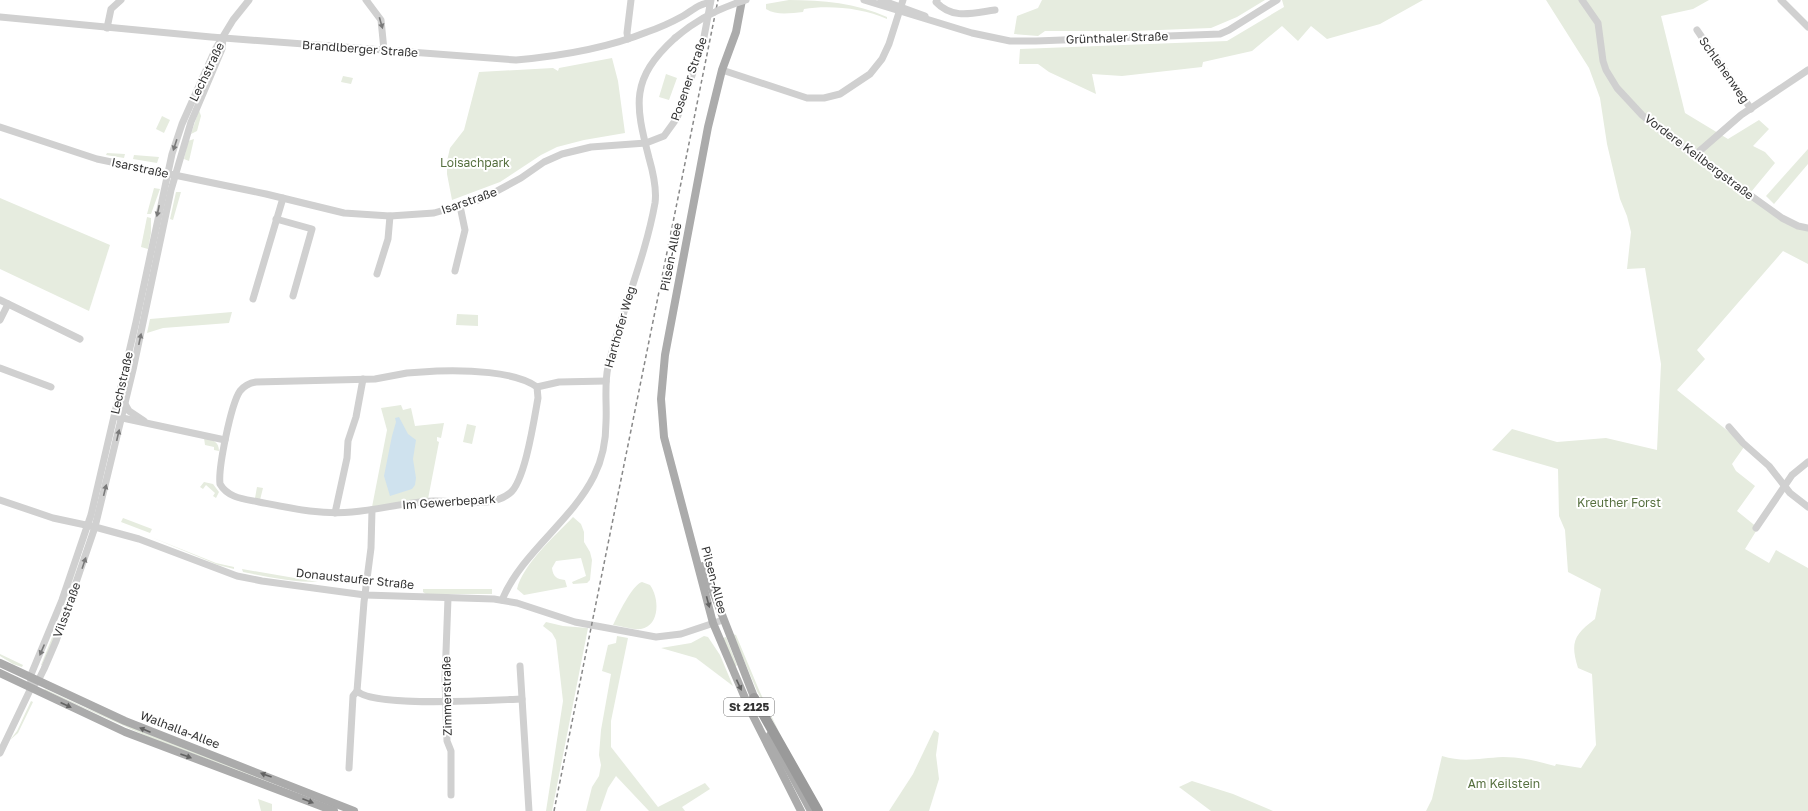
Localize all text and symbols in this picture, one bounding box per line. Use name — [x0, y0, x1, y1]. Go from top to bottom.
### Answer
one-way arrow — [378, 17, 384, 29]
street label: Grünthaler Straße — [1066, 28, 1168, 47]
street label: Schlehenweg — [1696, 34, 1753, 106]
street label: Posener Straße — [667, 35, 710, 123]
street label: Brandlberger Straße — [301, 37, 419, 60]
street label: Lechstraße — [186, 40, 227, 104]
street label: Vordere Keilbergstraße — [1642, 111, 1757, 203]
one-way arrow — [172, 139, 178, 151]
street label: Isarstraße — [110, 154, 170, 181]
park label: Loisachpark — [440, 155, 510, 170]
street label: Isarstraße — [439, 184, 499, 217]
one-way arrow — [155, 205, 161, 218]
street label: Pilsen-Allee — [657, 221, 685, 292]
street label: Harthofer Weg — [601, 284, 638, 369]
one-way arrow — [137, 332, 143, 345]
street label: Lechstraße — [107, 350, 136, 416]
one-way arrow — [115, 429, 121, 441]
one-way arrow — [102, 484, 108, 496]
street label: Im Gewerbepark — [402, 491, 497, 512]
park label: Kreuther Forst — [1577, 495, 1661, 510]
street label: Pilsen-Allee — [698, 544, 731, 615]
one-way arrow — [81, 556, 87, 568]
street label: Donaustaufer Straße — [295, 565, 415, 592]
street label: Vilsstraße — [50, 580, 83, 640]
one-way arrow — [705, 596, 711, 608]
one-way arrow — [39, 644, 45, 656]
street label: Zimmerstraße — [438, 656, 455, 736]
one-way arrow — [736, 679, 742, 691]
road number: St 2125 — [724, 698, 774, 716]
one-way arrow — [61, 702, 72, 708]
street label: Walhalla-Allee — [138, 707, 222, 752]
one-way arrow — [140, 727, 151, 733]
one-way arrow — [180, 753, 192, 759]
one-way arrow — [260, 772, 272, 778]
park label: Am Keilstein — [1468, 776, 1540, 791]
one-way arrow — [302, 798, 314, 804]

